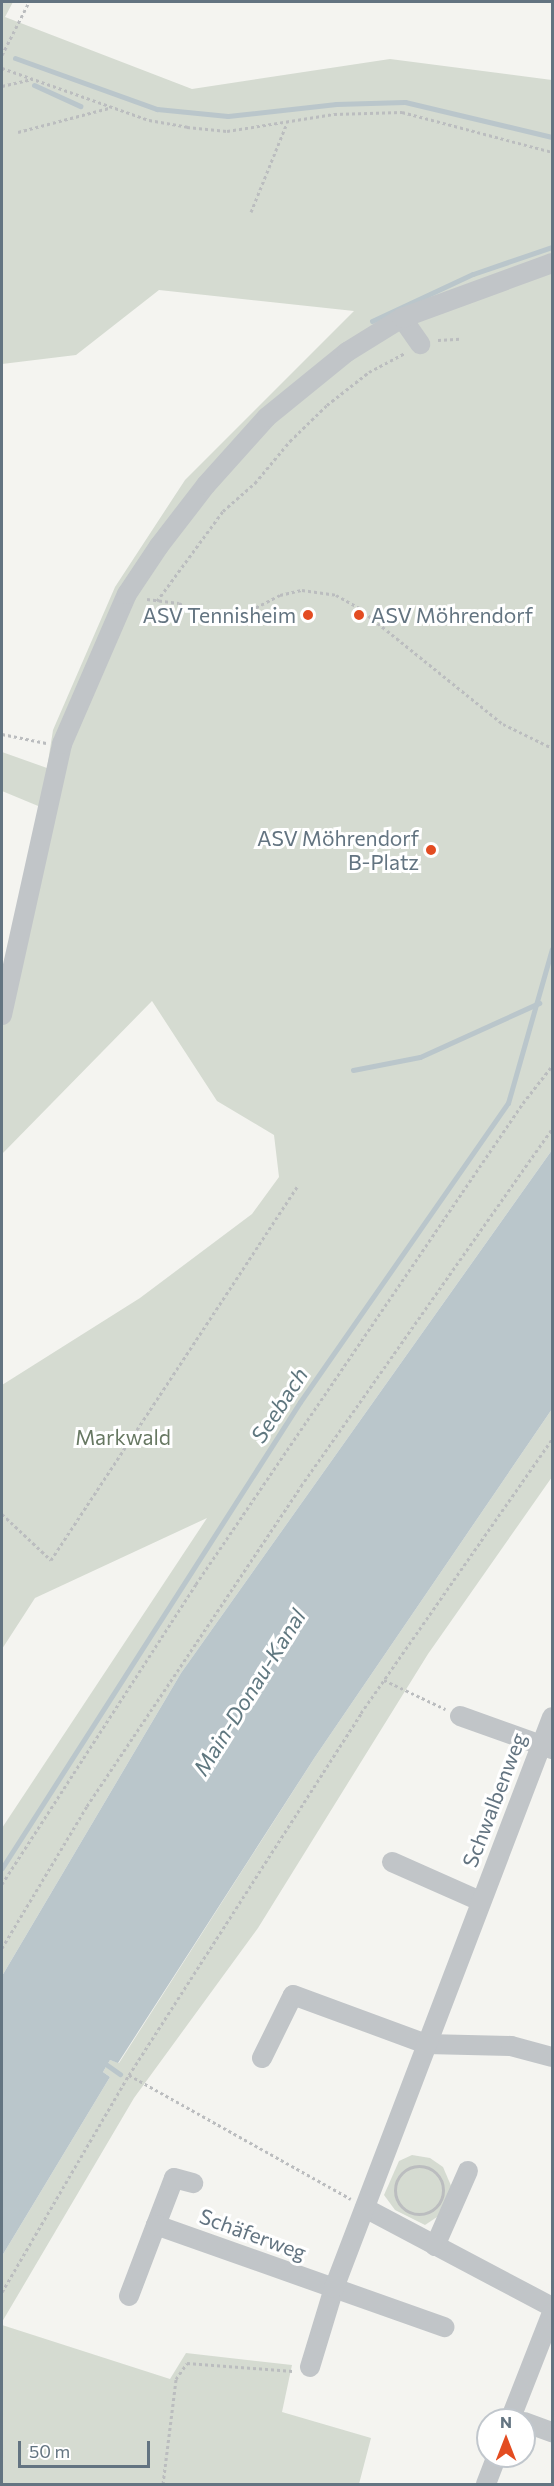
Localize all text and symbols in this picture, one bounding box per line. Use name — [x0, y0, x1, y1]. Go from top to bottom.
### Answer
place label: ASV Tennisheim — [142, 602, 296, 628]
place label: ASV Möhrendorf — [371, 602, 533, 628]
marker: ASV Tennisheim — [301, 608, 315, 622]
marker: ASV Möhrendorf — [352, 608, 366, 622]
place label: ASV Möhrendorf B-Platz — [257, 825, 419, 875]
marker: ASV Möhrendorf B-Platz — [424, 843, 438, 857]
water label: Seebach — [245, 1363, 313, 1447]
park label: Markwald — [75, 1424, 171, 1450]
water label: Main-Donau-Kanal — [187, 1604, 311, 1780]
street label: Schwalbenweg — [457, 1729, 531, 1871]
street label: Schäferweg — [196, 2203, 310, 2265]
north arrow — [476, 2408, 536, 2468]
text: N — [500, 2412, 512, 2431]
scale bar — [21, 2429, 153, 2467]
text: 50 m — [29, 2440, 70, 2462]

